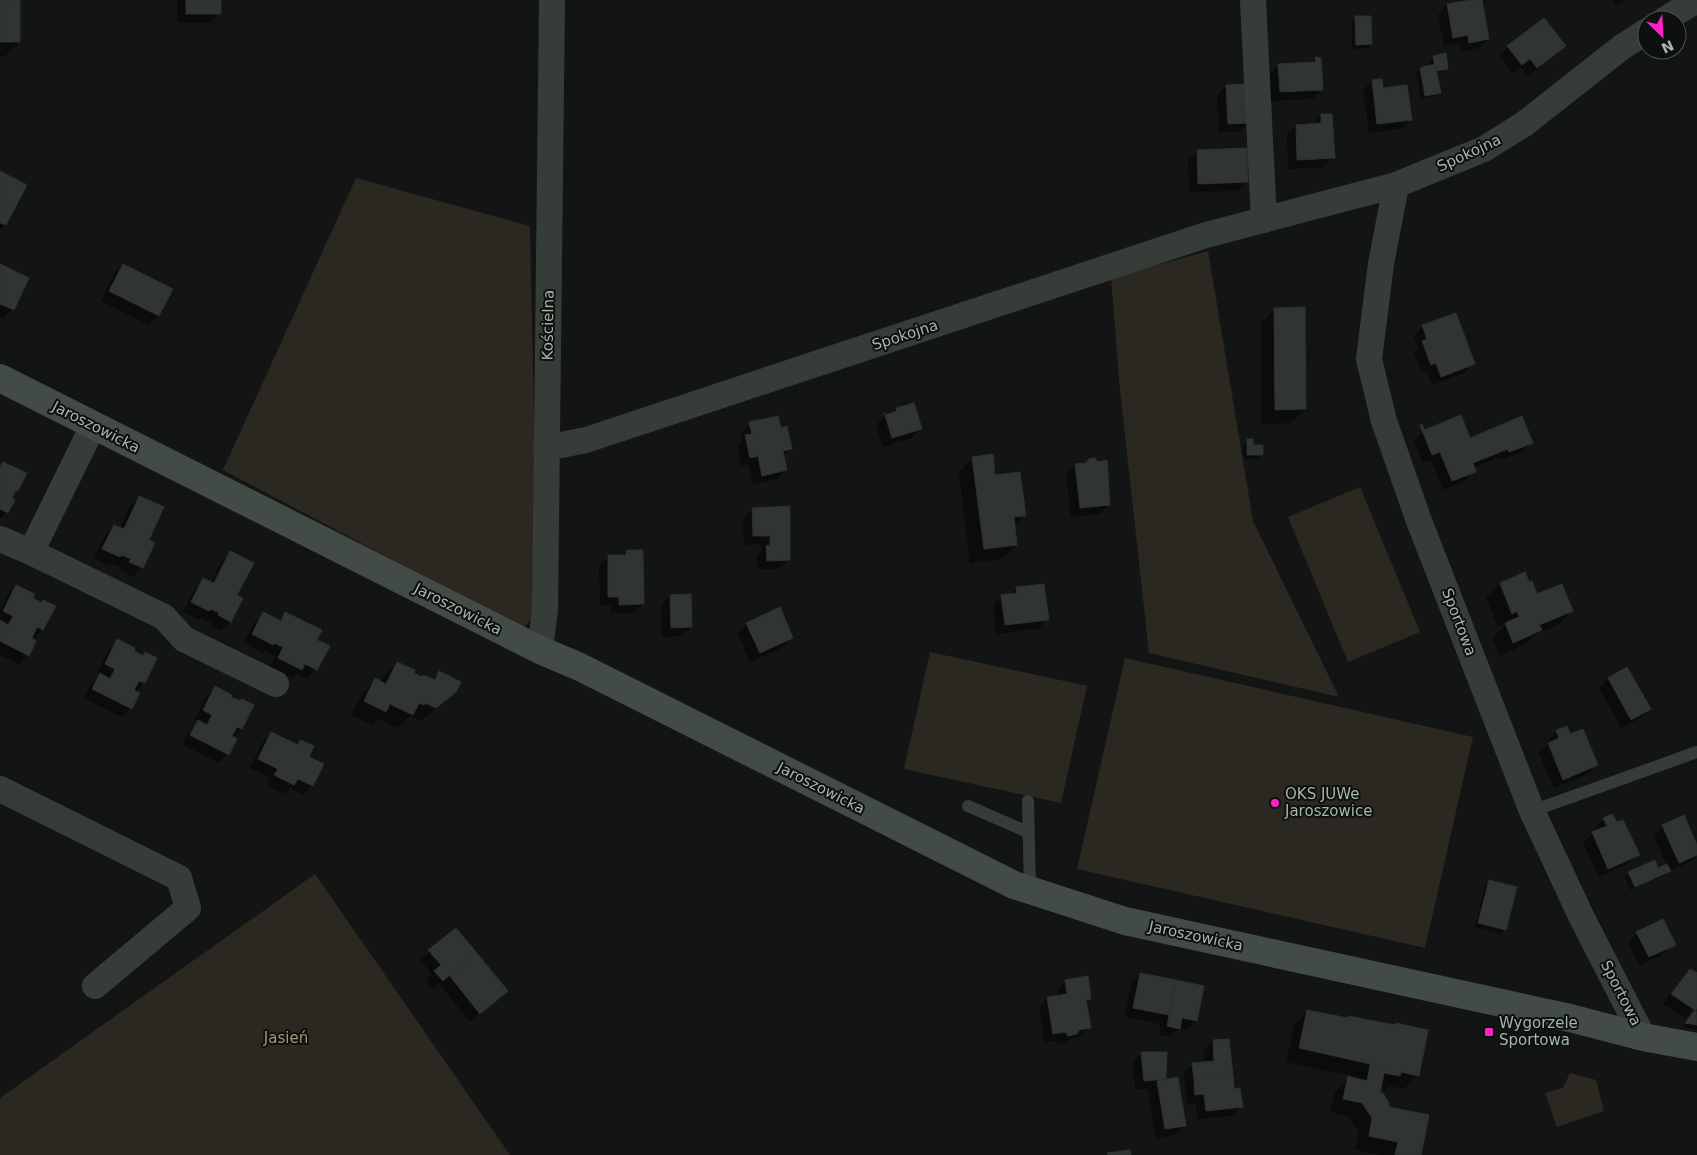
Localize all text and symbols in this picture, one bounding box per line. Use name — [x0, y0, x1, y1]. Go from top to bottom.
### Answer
north arrow — [1637, 10, 1687, 60]
text: N — [1659, 37, 1676, 57]
street label: Spokojna — [1434, 130, 1504, 176]
street label: Kościelna — [538, 290, 558, 360]
street label: Spokojna — [870, 316, 940, 354]
street label: Jaroszowicka — [48, 397, 143, 457]
street label: Jaroszowicka — [410, 579, 505, 639]
street label: Sportowa — [1438, 586, 1480, 658]
street label: Jaroszowicka — [773, 758, 868, 818]
place label: OKS JUWe Jaroszowice — [1284, 785, 1372, 820]
marker: OKS JUWe Jaroszowice — [1269, 797, 1281, 809]
street label: Jaroszowicka — [1146, 917, 1245, 955]
street label: Sportowa — [1597, 957, 1645, 1029]
place label: Wygorzele Sportowa — [1499, 1014, 1578, 1049]
marker: Wygorzele Sportowa — [1483, 1026, 1495, 1038]
park label: Jasień — [263, 1029, 308, 1047]

